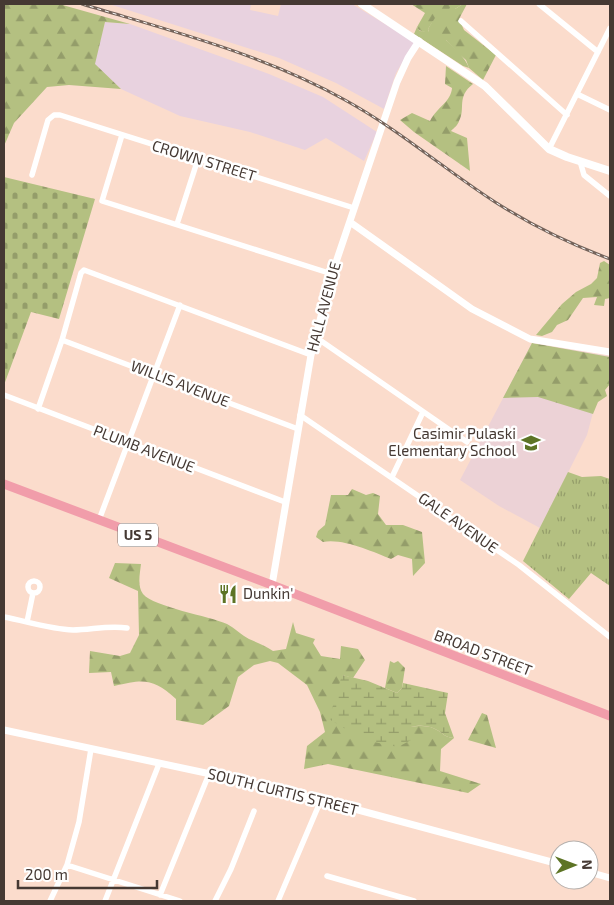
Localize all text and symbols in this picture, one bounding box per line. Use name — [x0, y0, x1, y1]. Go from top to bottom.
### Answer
street label: CROWN STREET — [150, 136, 259, 185]
street label: HALL AVENUE — [302, 260, 344, 354]
street label: WILLIS AVENUE — [128, 356, 232, 410]
street label: PLUMB AVENUE — [91, 420, 198, 476]
place label: Casimir Pulaski Elementary School — [388, 424, 517, 459]
school or university icon: Casimir Pulaski Elementary School — [520, 432, 542, 454]
street label: GALE AVENUE — [415, 488, 502, 556]
road number: US 5 — [118, 524, 158, 546]
restaurant icon: Dunkin' — [217, 583, 239, 605]
place label: Dunkin' — [243, 584, 293, 602]
street label: BROAD STREET — [432, 625, 535, 679]
street label: SOUTH CURTIS STREET — [206, 764, 361, 819]
north arrow — [549, 840, 599, 890]
scale bar — [18, 858, 156, 890]
text: N — [579, 860, 596, 870]
text: 200 m — [25, 865, 68, 883]

